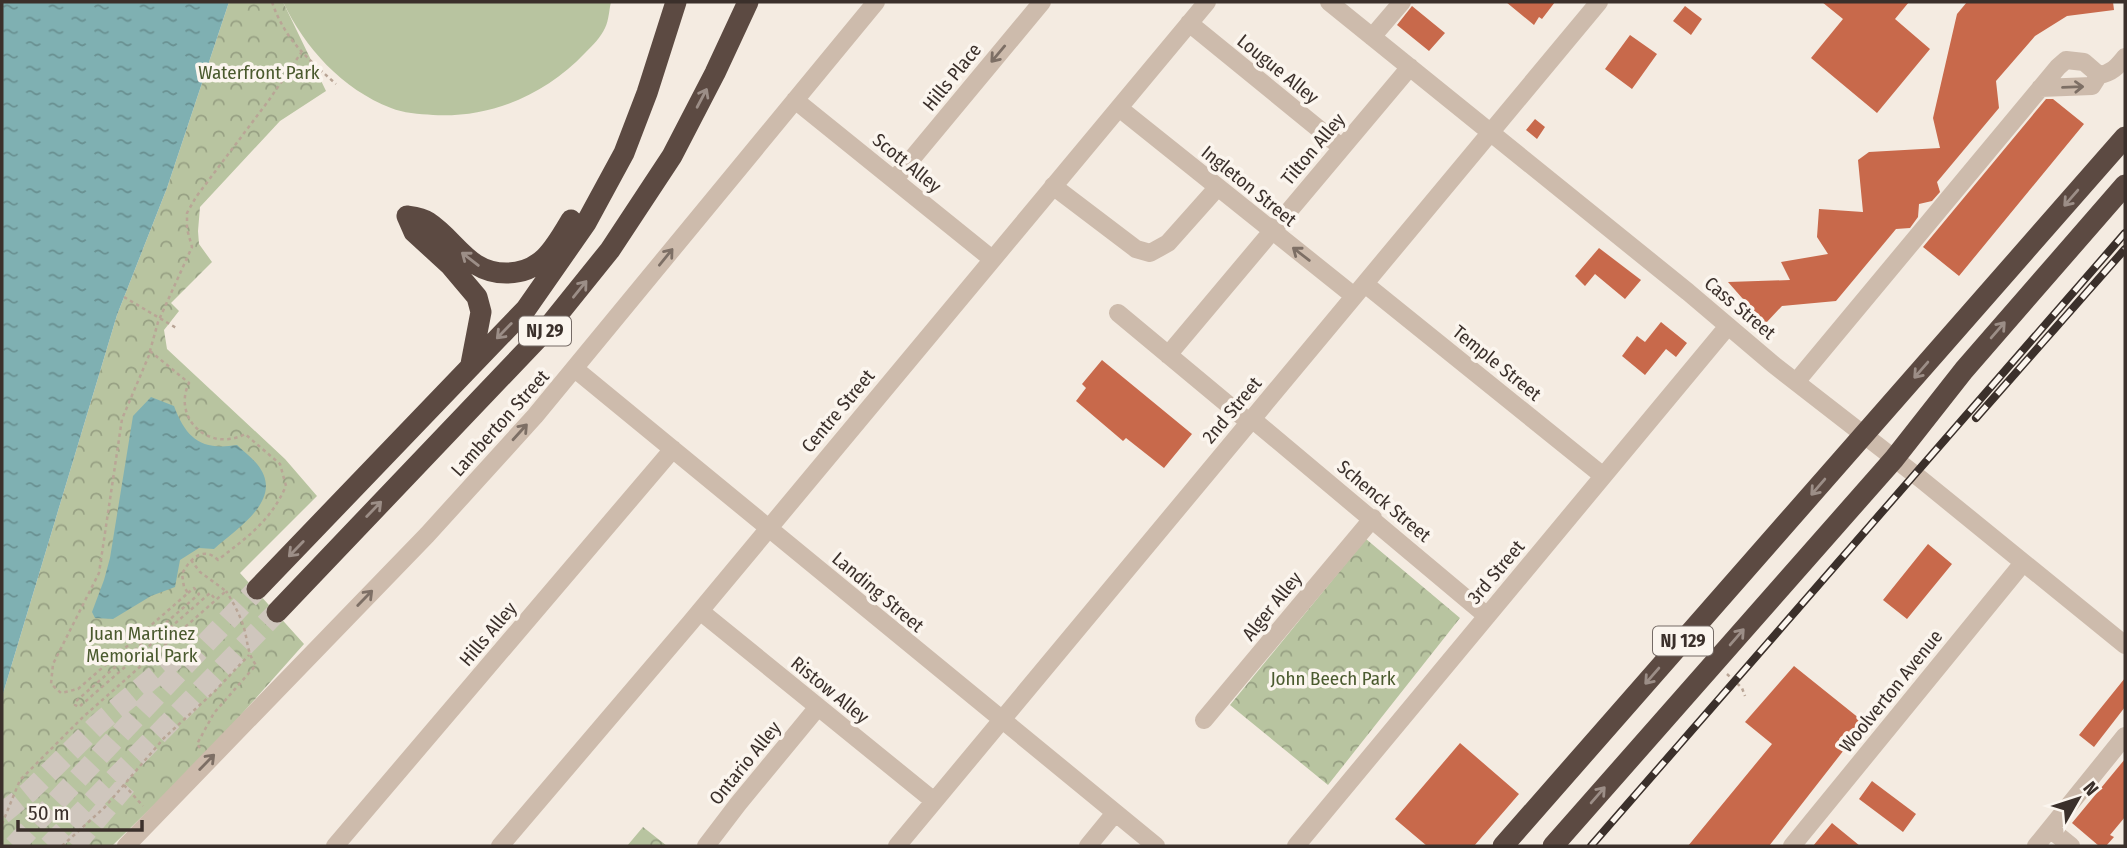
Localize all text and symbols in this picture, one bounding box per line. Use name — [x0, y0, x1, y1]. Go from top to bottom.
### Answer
street label: Lougue Alley — [1233, 29, 1324, 109]
street label: Hills Place — [918, 39, 986, 115]
one-way arrow — [990, 45, 1006, 63]
park label: Waterfront Park — [198, 61, 320, 84]
one-way arrow — [2061, 80, 2084, 93]
one-way arrow — [696, 88, 710, 109]
street label: Tilton Alley — [1276, 108, 1350, 190]
street label: Scott Alley — [868, 128, 946, 198]
street label: Ingleton Street — [1197, 141, 1302, 232]
one-way arrow — [2063, 189, 2079, 207]
one-way arrow — [1292, 247, 1310, 262]
one-way arrow — [658, 249, 674, 267]
one-way arrow — [461, 252, 479, 267]
street label: Cass Street — [1700, 272, 1781, 345]
one-way arrow — [572, 280, 587, 298]
road number: NJ 29 — [519, 316, 571, 346]
street label: Temple Street — [1448, 320, 1547, 406]
one-way arrow — [1990, 321, 2006, 339]
one-way arrow — [496, 322, 513, 339]
one-way arrow — [1913, 360, 1929, 378]
street label: Lamberton Street — [446, 364, 554, 481]
street label: Centre Street — [797, 364, 880, 457]
street label: 2nd Street — [1198, 371, 1267, 448]
one-way arrow — [512, 424, 529, 441]
street label: Schenck Street — [1333, 455, 1436, 547]
one-way arrow — [1810, 477, 1826, 495]
one-way arrow — [366, 501, 383, 518]
street label: 3rd Street — [1463, 535, 1530, 609]
one-way arrow — [287, 540, 304, 557]
street label: Landing Street — [827, 547, 929, 638]
street label: Alger Alley — [1237, 567, 1307, 645]
one-way arrow — [357, 590, 374, 607]
street label: Hills Alley — [455, 597, 522, 671]
park label: Juan Martinez Memorial Park — [86, 622, 198, 667]
street label: Woolverton Avenue — [1835, 625, 1947, 757]
road number: NJ 129 — [1653, 626, 1713, 656]
one-way arrow — [1729, 628, 1745, 646]
street label: Ristow Alley — [786, 652, 874, 729]
park label: John Beech Park — [1270, 667, 1396, 690]
one-way arrow — [1644, 667, 1660, 685]
street label: Ontario Alley — [704, 716, 786, 809]
one-way arrow — [198, 754, 215, 771]
north arrow — [2043, 764, 2113, 834]
text: N — [2078, 777, 2103, 800]
one-way arrow — [1590, 786, 1606, 804]
scale bar — [18, 788, 142, 832]
text: 50 m — [28, 800, 70, 826]

